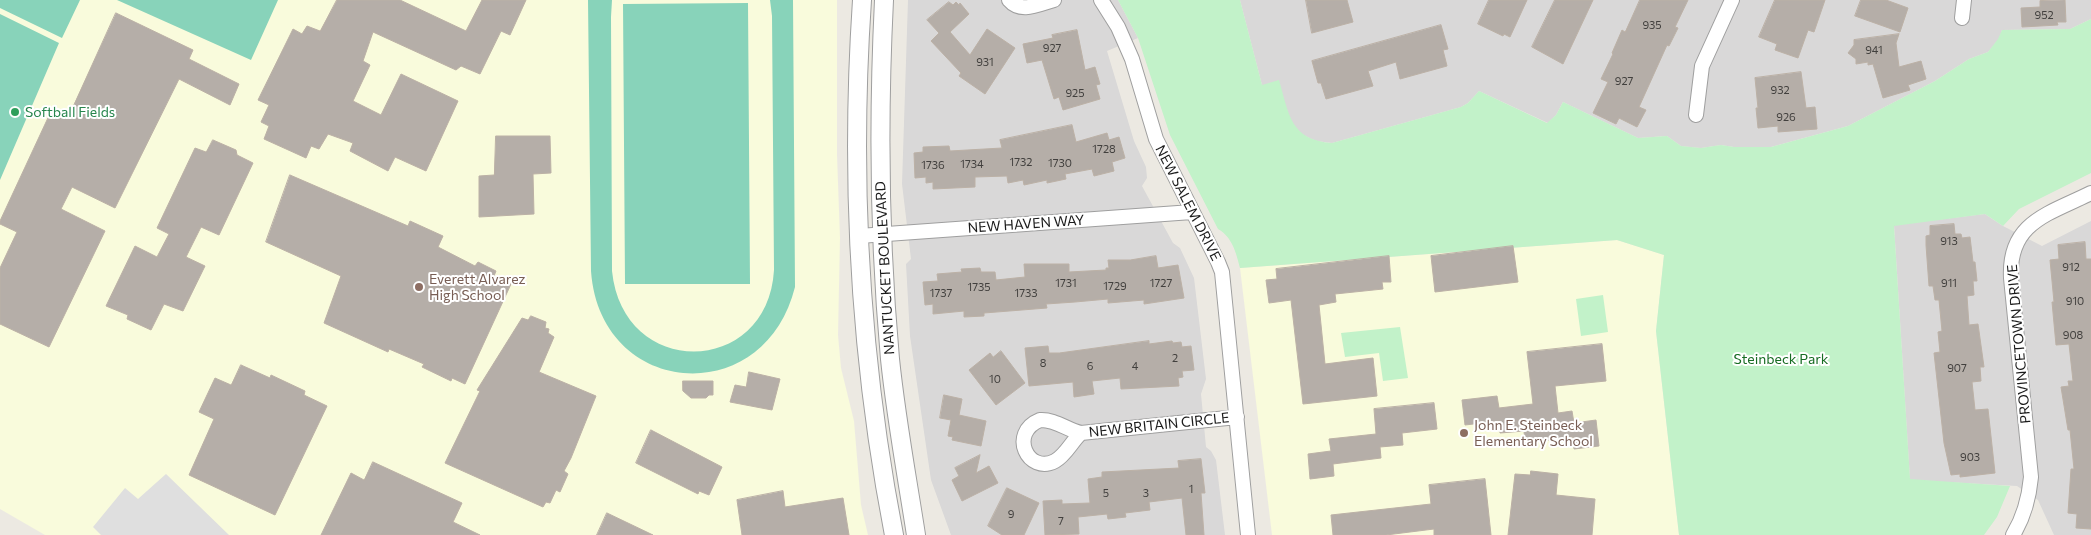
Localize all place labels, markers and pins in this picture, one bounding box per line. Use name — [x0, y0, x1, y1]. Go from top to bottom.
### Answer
place label: Softball Fields — [25, 104, 115, 120]
marker: Softball Fields — [9, 106, 21, 118]
place label: Everett Alvarez High School — [429, 271, 525, 304]
marker: Everett Alvarez High School — [413, 281, 425, 293]
place label: John E. Steinbeck Elementary School — [1474, 417, 1593, 450]
marker: John E. Steinbeck Elementary School — [1458, 427, 1470, 439]

